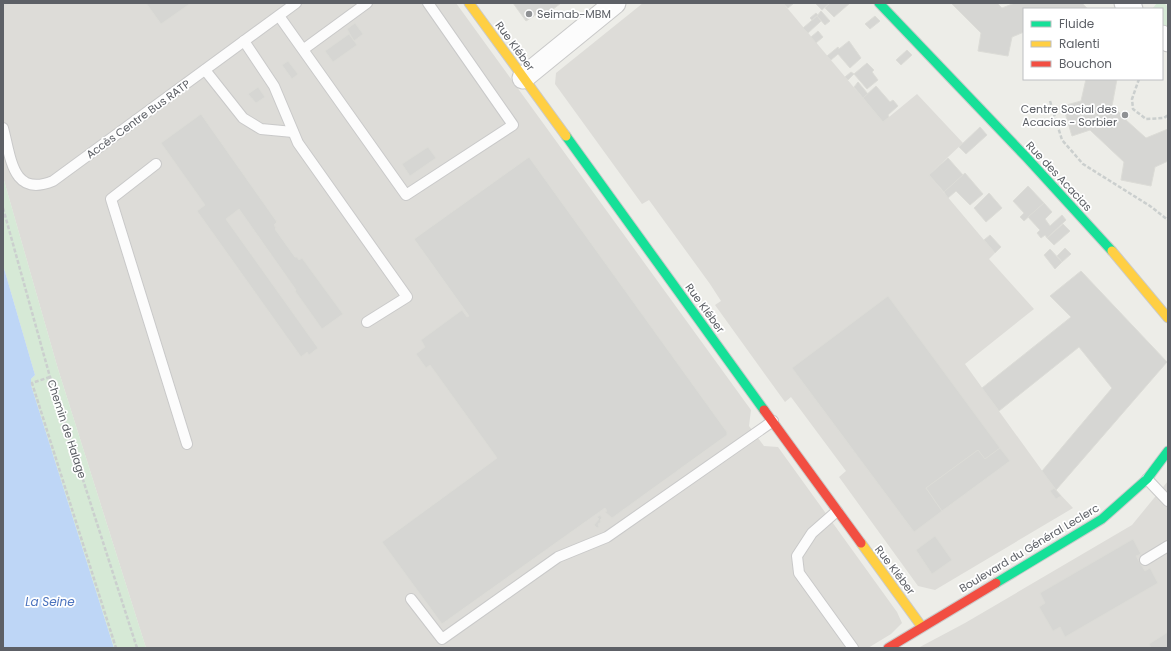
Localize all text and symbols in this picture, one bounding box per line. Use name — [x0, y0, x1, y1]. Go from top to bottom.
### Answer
place label: Seimab-MBM — [537, 6, 611, 22]
legend — [1023, 8, 1163, 80]
marker: Seimab-MBM — [524, 9, 534, 19]
text: Fluide — [1059, 15, 1094, 32]
street label: Rue Kléber — [491, 18, 539, 74]
text: Ralenti — [1059, 35, 1100, 52]
text: Bouchon — [1059, 55, 1112, 72]
street label: Accès Centre Bus RATP — [83, 76, 193, 162]
place label: Centre Social des Acacias - Sorbier — [1021, 101, 1117, 130]
marker: Centre Social des Acacias - Sorbier — [1120, 110, 1130, 120]
street label: Rue des Acacias — [1022, 137, 1096, 215]
street label: Rue Kléber — [681, 280, 729, 336]
street label: Chemin de Halage — [43, 378, 91, 481]
street label: Boulevard du Général Leclerc — [956, 500, 1102, 596]
street label: Rue Kléber — [871, 542, 919, 598]
water label: La Seine — [25, 593, 75, 610]

